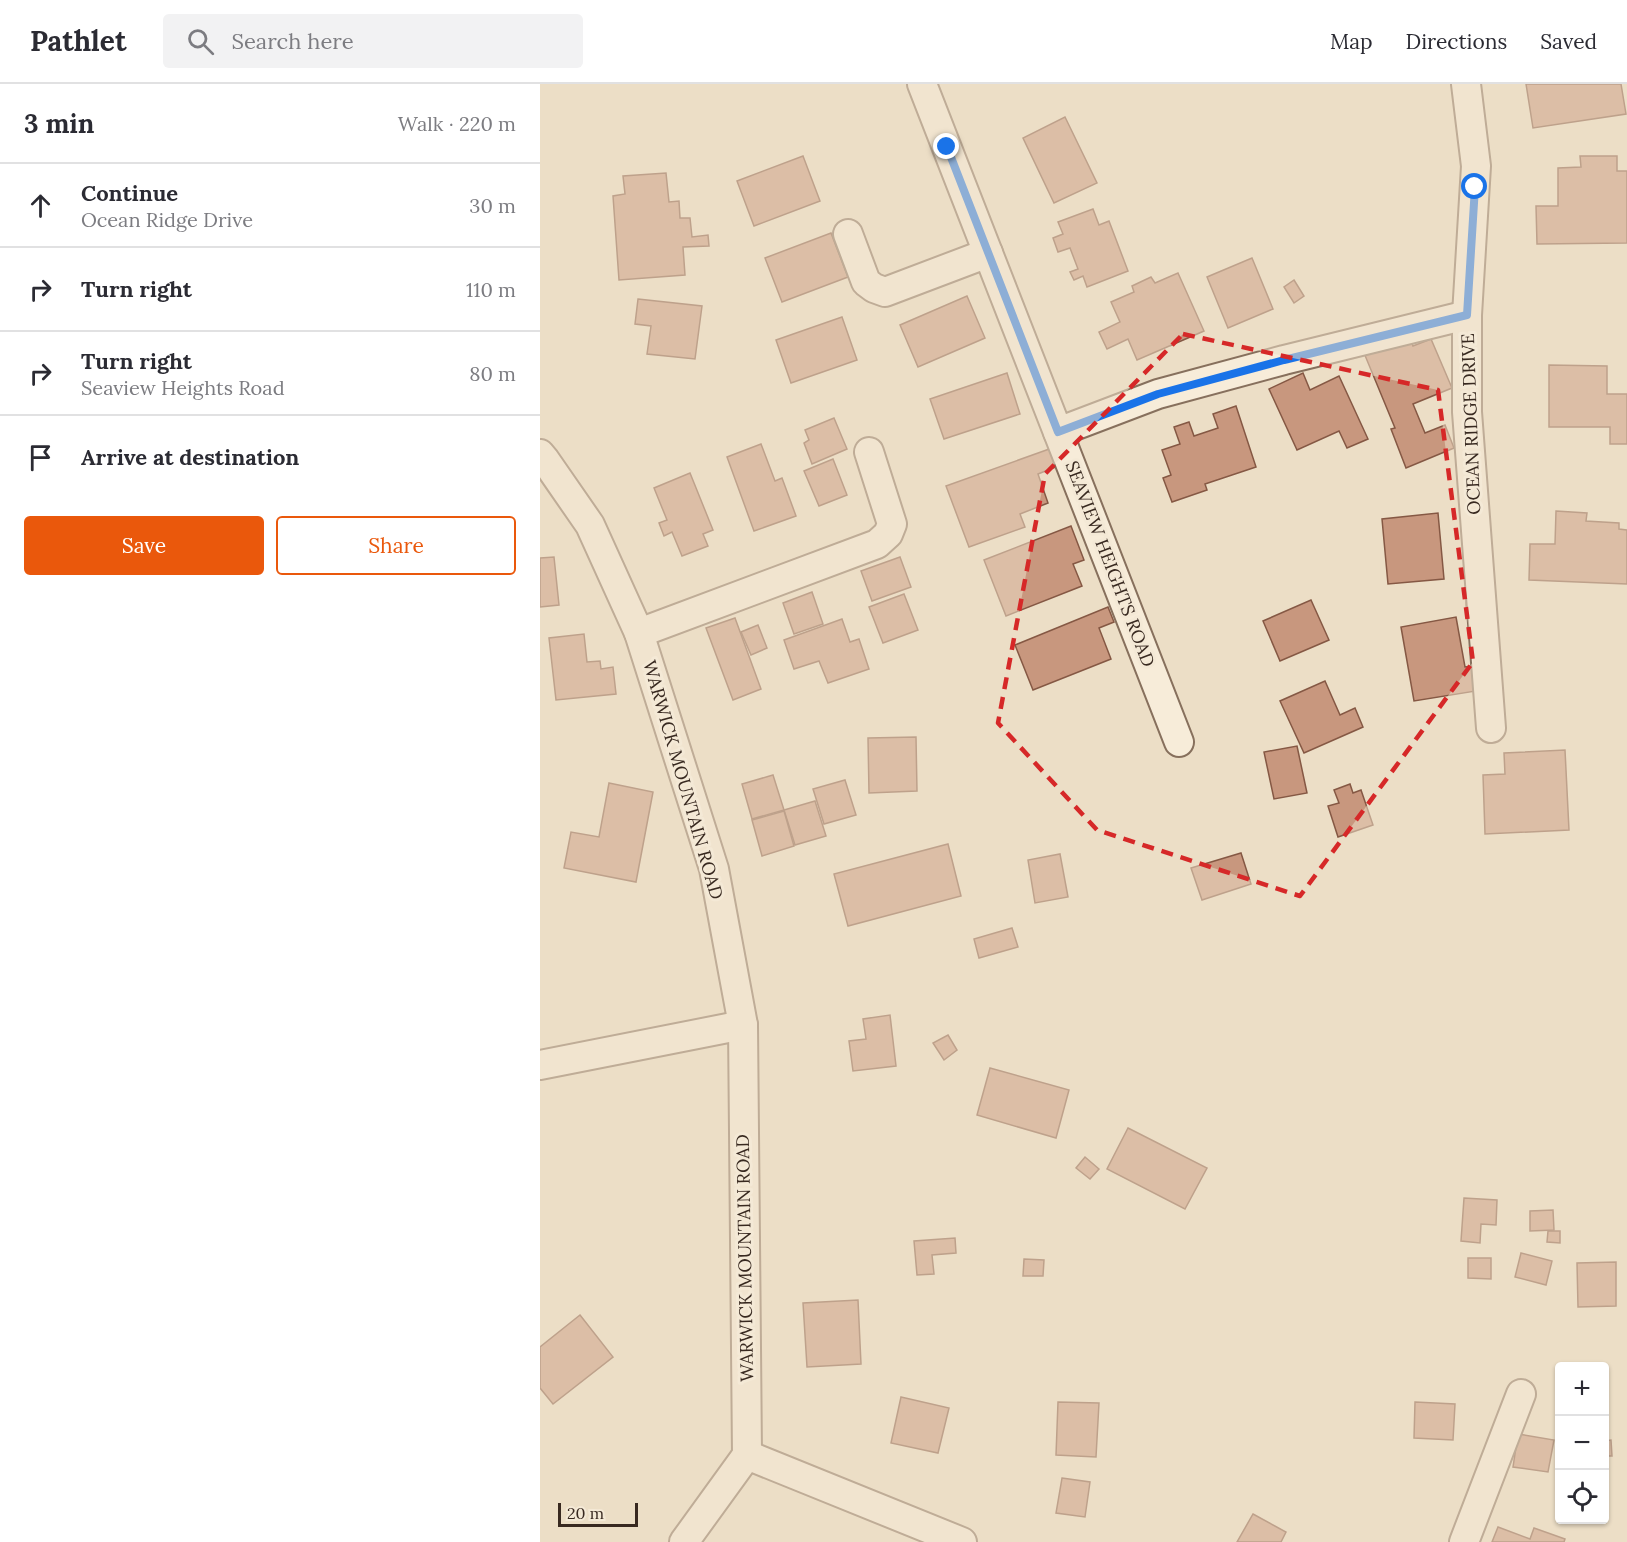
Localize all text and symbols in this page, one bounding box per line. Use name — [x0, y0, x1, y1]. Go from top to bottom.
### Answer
search box — [163, 14, 583, 68]
text: Pathlet — [30, 23, 127, 59]
icon: search — [184, 25, 217, 58]
text: Search here — [232, 27, 354, 55]
text: Map — [1330, 28, 1373, 55]
text: Directions — [1406, 28, 1507, 55]
text: Saved — [1540, 28, 1597, 55]
text: 3 min — [24, 107, 94, 140]
text: Walk · 220 m — [398, 111, 516, 136]
route end — [933, 133, 959, 159]
route start — [1461, 173, 1487, 199]
text: Continue — [81, 179, 178, 207]
icon: ahead — [24, 189, 57, 222]
text: 30 m — [469, 193, 516, 218]
text: Ocean Ridge Drive — [81, 207, 253, 232]
icon: right — [24, 273, 57, 306]
text: Turn right — [81, 275, 192, 303]
text: 110 m — [466, 277, 516, 302]
street label: OCEAN RIDGE DRIVE — [1456, 333, 1485, 515]
text: Turn right — [81, 347, 192, 375]
icon: right — [24, 357, 57, 390]
text: 80 m — [469, 361, 516, 386]
text: Seaview Heights Road — [81, 375, 285, 400]
icon: arrive — [24, 441, 57, 474]
text: Arrive at destination — [81, 443, 299, 471]
street label: SEAVIEW HEIGHTS ROAD — [1061, 458, 1160, 670]
button: Save — [24, 516, 264, 575]
button: Share — [276, 516, 516, 575]
street label: WARWICK MOUNTAIN ROAD — [638, 658, 729, 902]
street label: WARWICK MOUNTAIN ROAD — [731, 1134, 758, 1382]
map controls — [1555, 1362, 1609, 1524]
button: + — [1555, 1362, 1609, 1416]
button: − — [1555, 1416, 1609, 1470]
button: locate — [1555, 1470, 1609, 1524]
scale bar — [558, 1500, 638, 1528]
text: 20 m — [567, 1503, 604, 1523]

